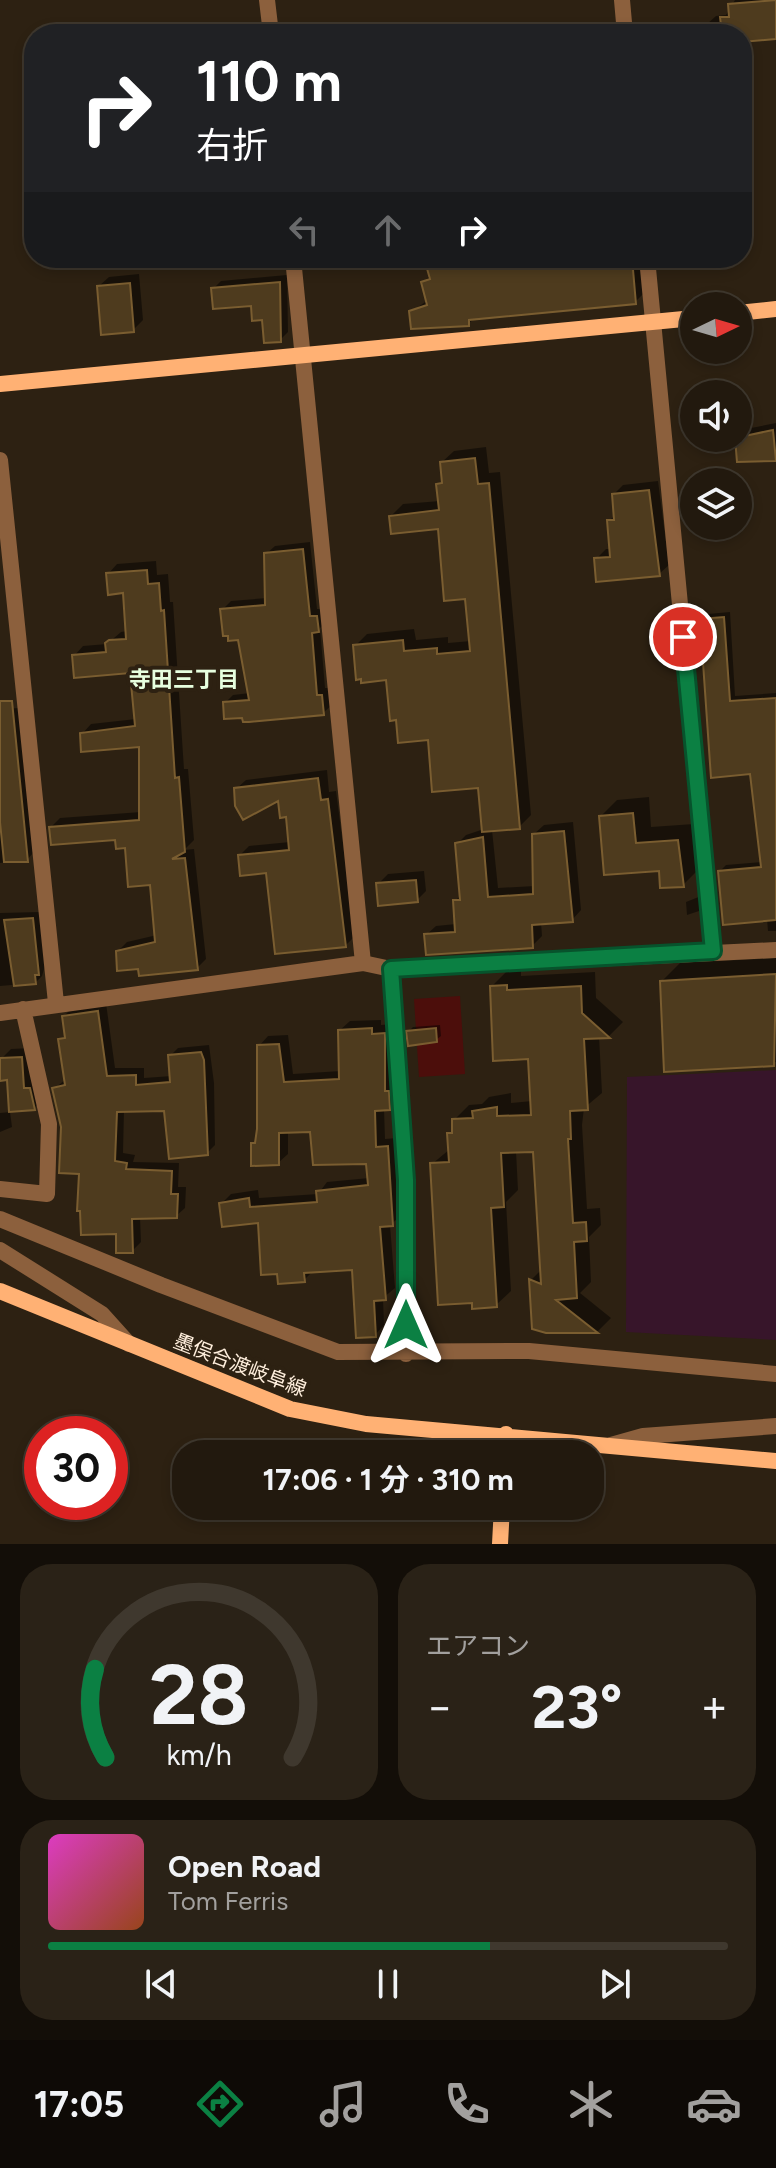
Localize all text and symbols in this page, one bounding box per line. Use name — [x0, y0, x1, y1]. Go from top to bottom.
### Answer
text: 110 m — [196, 48, 342, 115]
icon: right — [64, 56, 168, 160]
text: 右折 — [196, 124, 268, 167]
icon: left — [282, 208, 326, 252]
icon: ahead — [366, 208, 410, 252]
icon: right — [450, 208, 494, 252]
north arrow — [680, 292, 752, 364]
map controls — [680, 292, 752, 540]
button: sound — [680, 380, 752, 452]
button: layers — [680, 468, 752, 540]
pin — [649, 603, 717, 671]
icon: arrive — [661, 615, 705, 659]
district label: 寺田三丁目 — [129, 666, 239, 693]
position arrow — [364, 1283, 448, 1367]
street label: 墨俣合渡岐阜線 — [170, 1329, 310, 1401]
speed limit sign: 30 — [24, 1416, 128, 1520]
text: 17:06 · 1 分 · 310 m — [262, 1461, 514, 1498]
text: エアコン — [426, 1630, 530, 1662]
text: 28 — [149, 1645, 249, 1745]
text: 23° — [532, 1671, 622, 1743]
text: − — [426, 1680, 453, 1733]
text: + — [701, 1680, 728, 1733]
text: km/h — [166, 1738, 232, 1772]
text: Open Road — [168, 1848, 321, 1885]
text: Tom Ferris — [168, 1885, 288, 1917]
icon: previous — [139, 1962, 183, 2006]
icon: pause — [366, 1962, 410, 2006]
icon: next — [593, 1962, 637, 2006]
icon: directions — [192, 2076, 248, 2132]
icon: music — [315, 2076, 371, 2132]
icon: phone — [439, 2076, 495, 2132]
icon: climate — [563, 2076, 619, 2132]
icon: car — [686, 2076, 742, 2132]
text: 17:05 — [34, 2083, 124, 2126]

